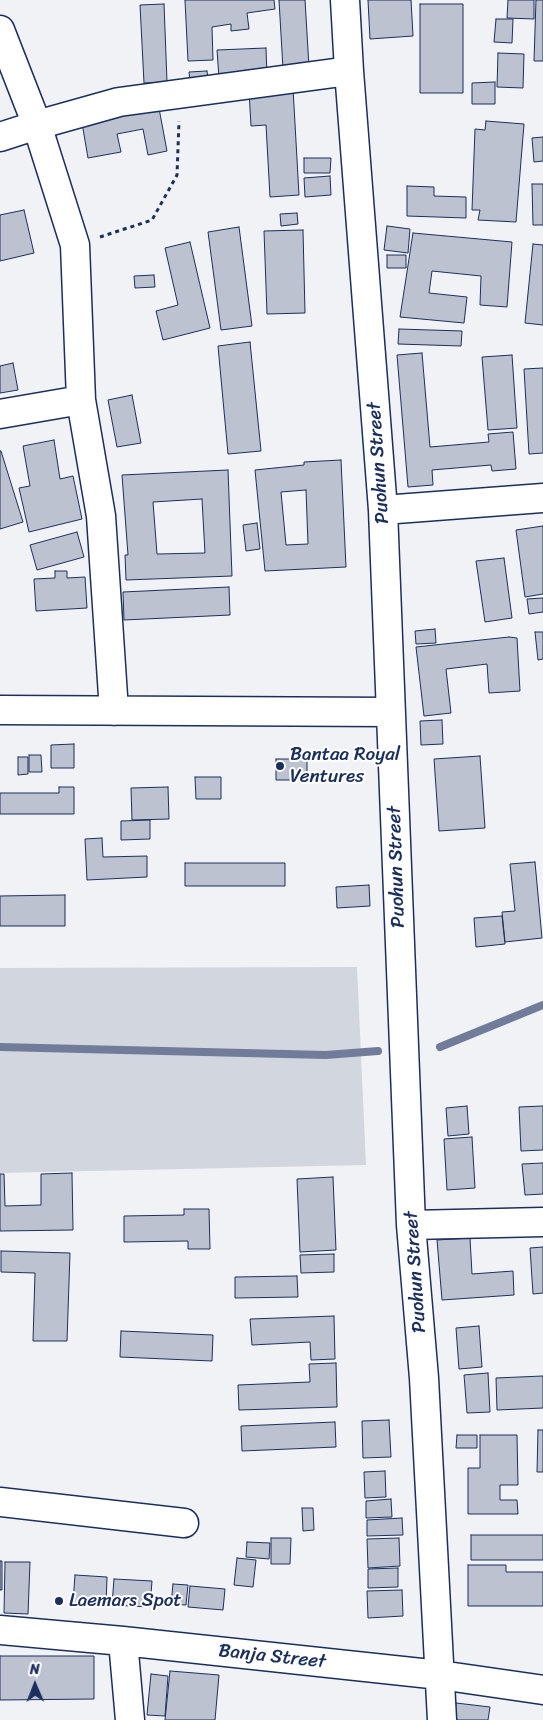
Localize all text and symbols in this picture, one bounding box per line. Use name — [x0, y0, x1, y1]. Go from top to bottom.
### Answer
street label: Puohun Street — [363, 401, 395, 525]
place label: Bantaa Royal Ventures — [290, 744, 400, 788]
marker: Bantaa Royal Ventures — [274, 760, 286, 772]
street label: Puohun Street — [383, 806, 411, 928]
street label: Puohun Street — [400, 1210, 432, 1334]
place label: Laemars Spot — [69, 1590, 182, 1612]
marker: Laemars Spot — [53, 1595, 65, 1607]
street label: Banja Street — [217, 1640, 327, 1674]
text: N — [30, 1657, 40, 1682]
north arrow — [10, 1660, 60, 1710]

